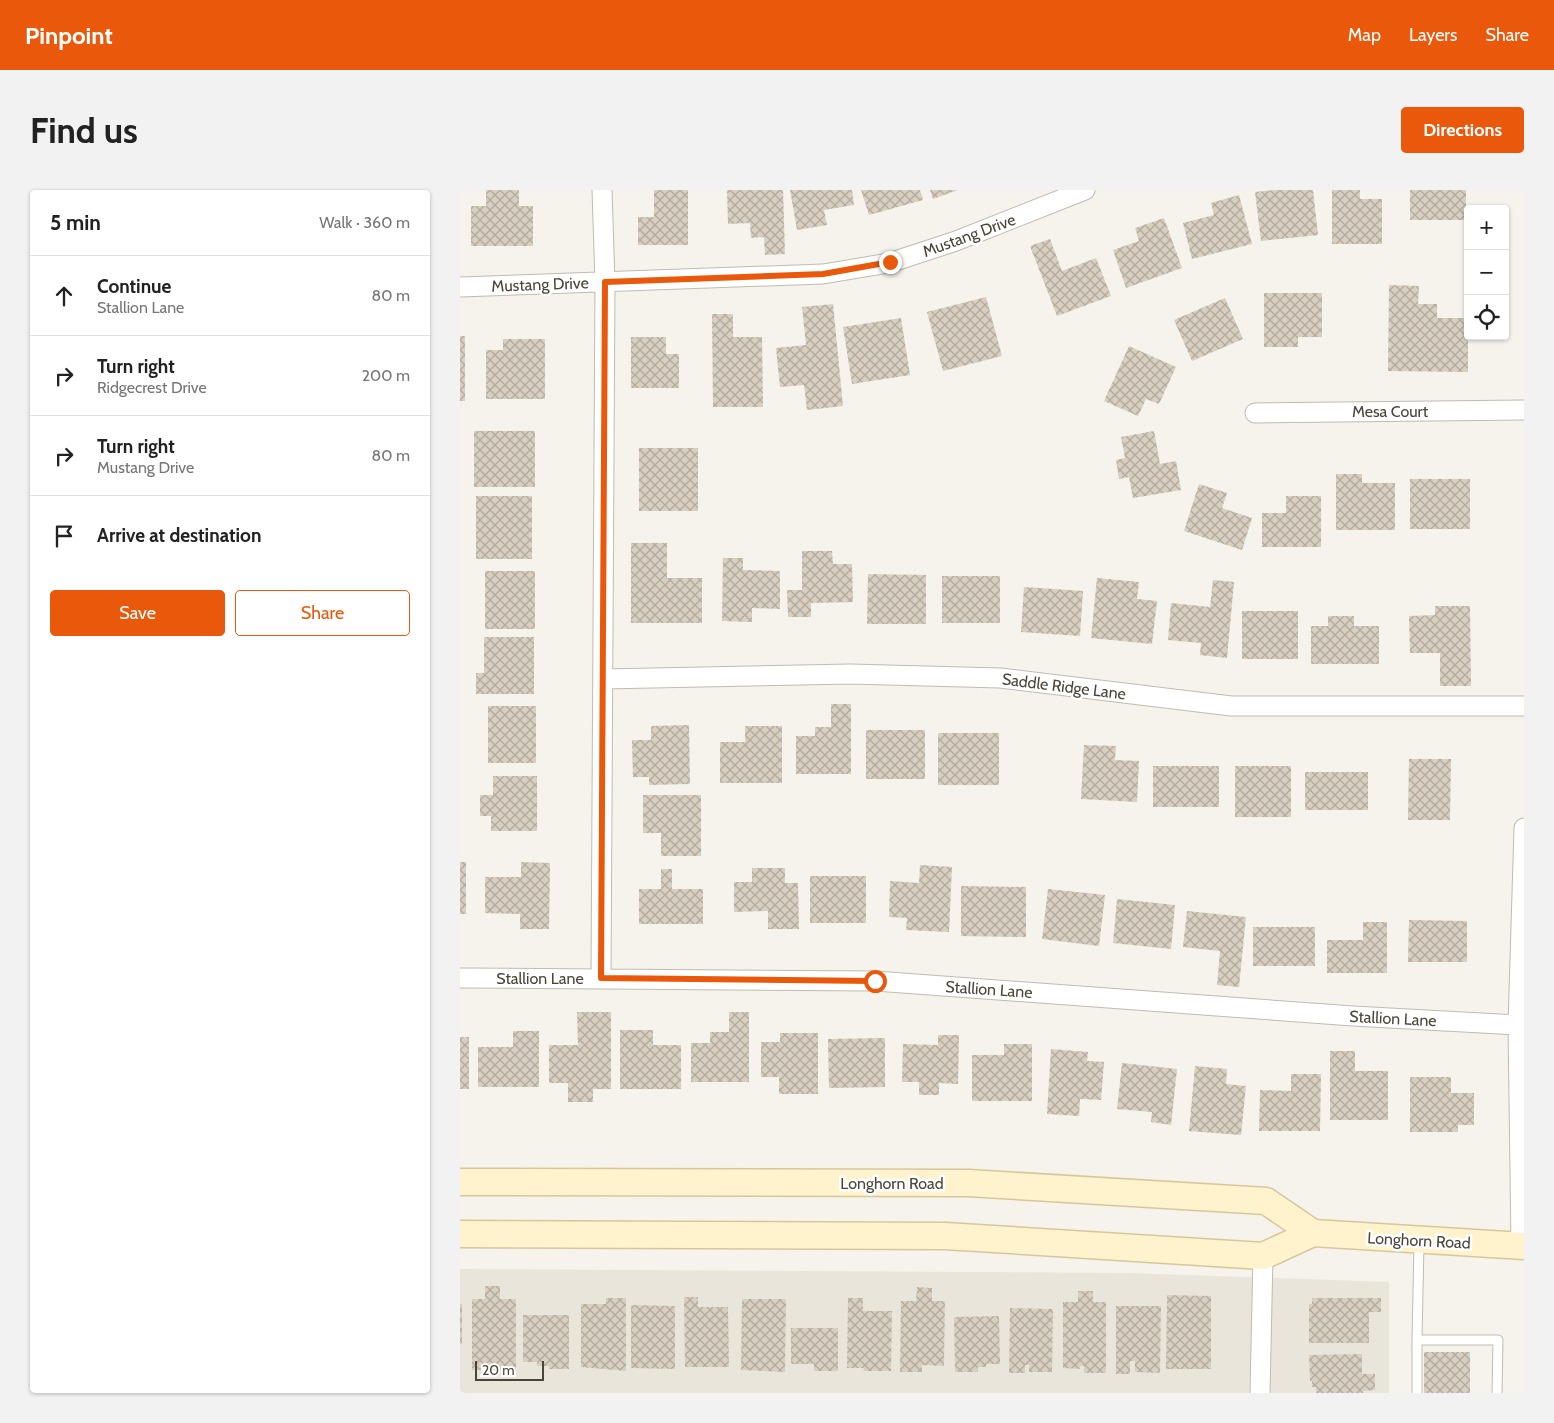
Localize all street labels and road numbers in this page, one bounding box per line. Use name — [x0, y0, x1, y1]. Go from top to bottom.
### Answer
street label: Mustang Drive — [920, 210, 1018, 261]
street label: Mustang Drive — [491, 273, 589, 296]
street label: Mesa Court — [1352, 402, 1429, 421]
street label: Saddle Ridge Lane — [1001, 669, 1127, 704]
street label: Stallion Lane — [496, 969, 584, 988]
street label: Stallion Lane — [945, 977, 1033, 1002]
street label: Stallion Lane — [1349, 1007, 1437, 1030]
street label: Longhorn Road — [840, 1174, 944, 1193]
street label: Longhorn Road — [1367, 1228, 1471, 1253]

